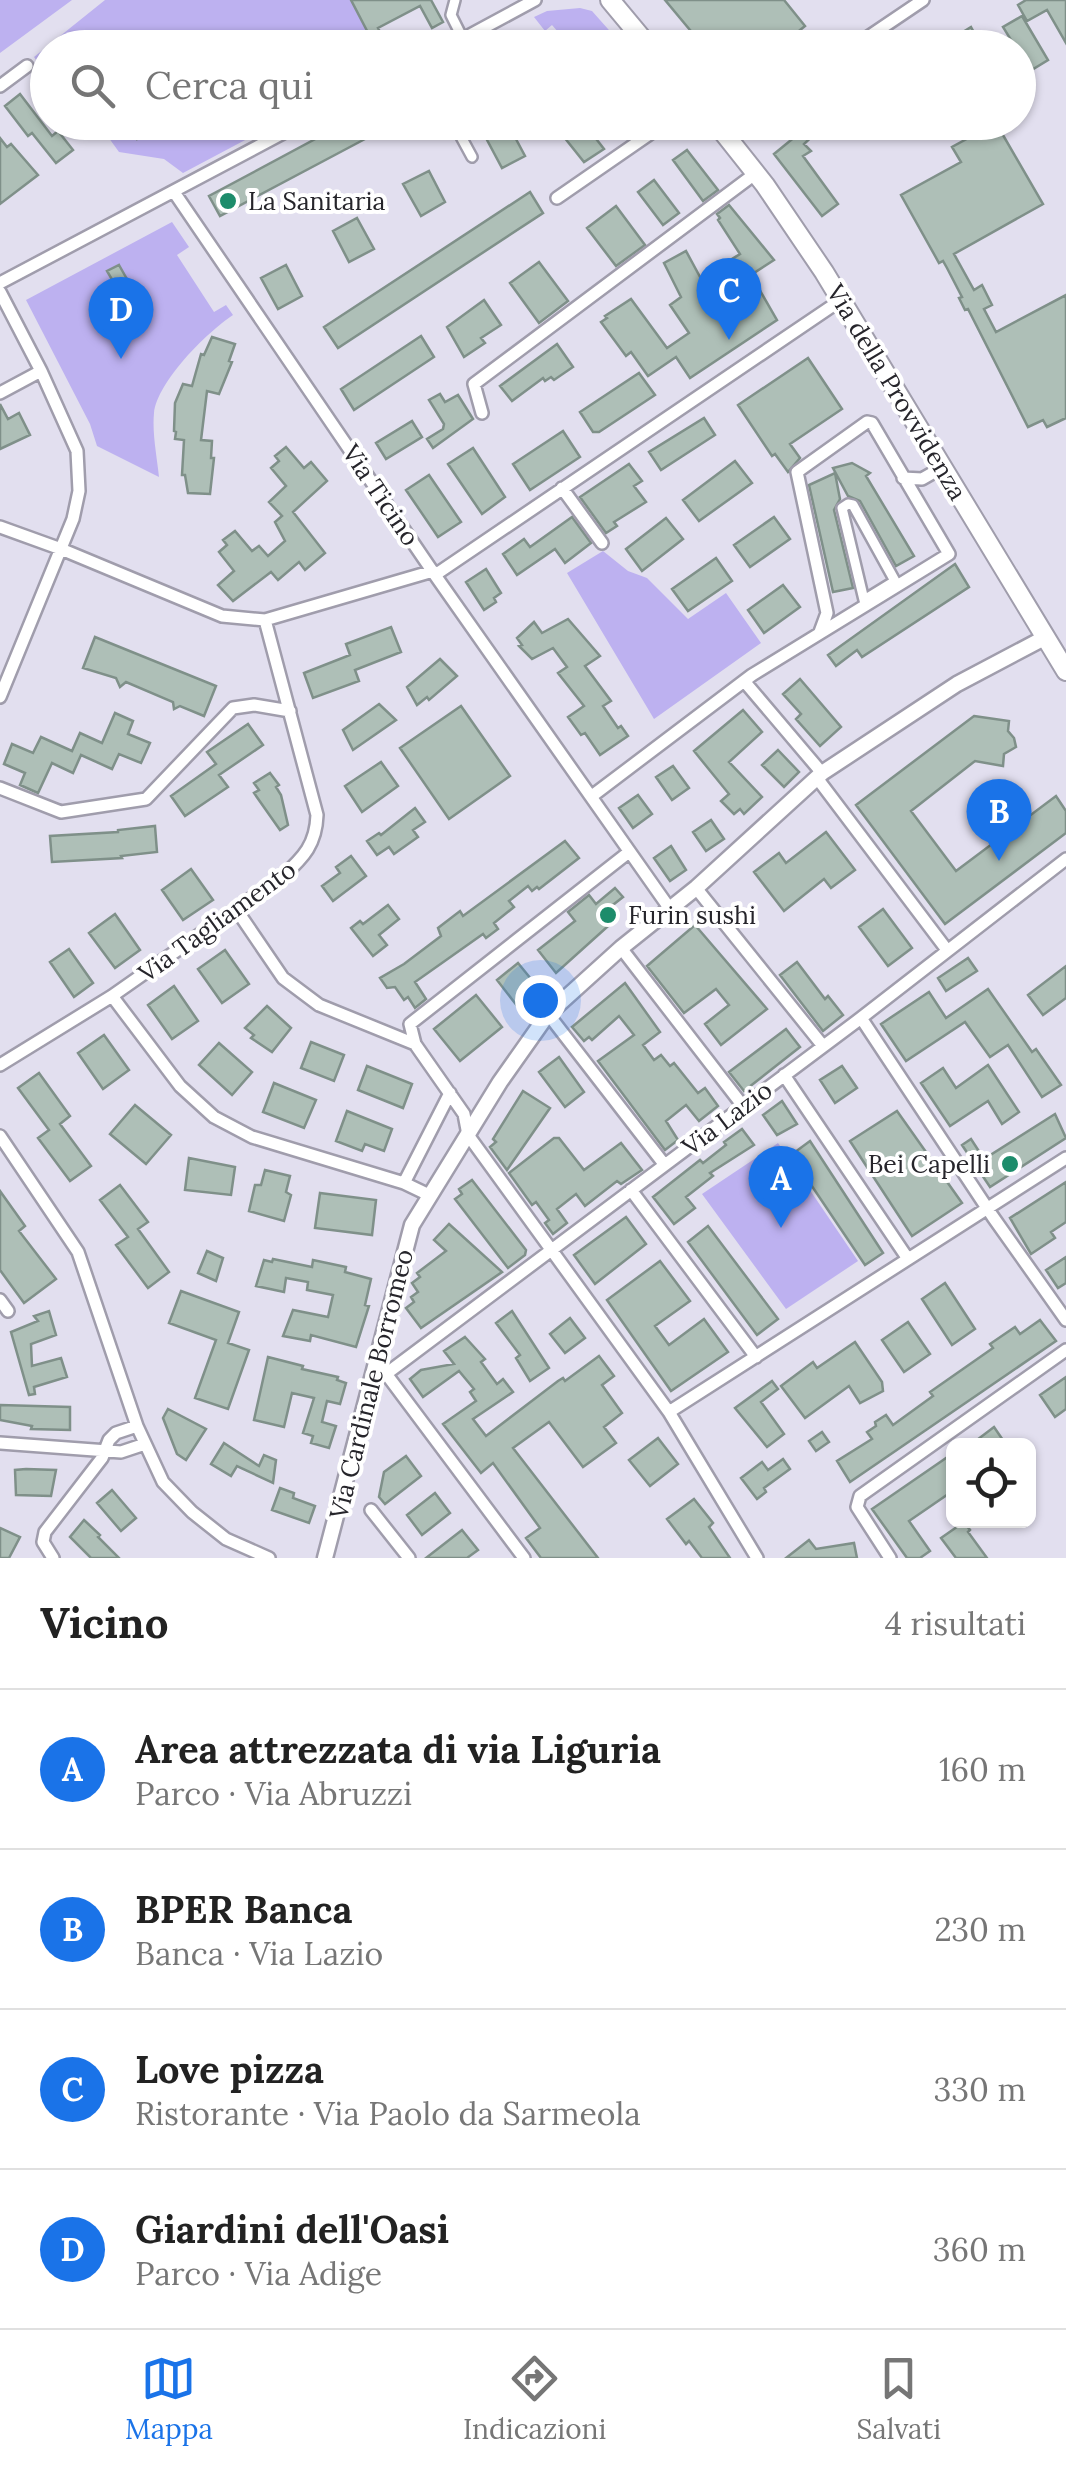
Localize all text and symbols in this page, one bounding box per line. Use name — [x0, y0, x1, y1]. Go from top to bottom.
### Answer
search box — [30, 30, 1036, 140]
icon: search — [65, 58, 120, 113]
text: Cerca qui — [145, 61, 313, 109]
place label: La Sanitaria — [248, 185, 386, 217]
marker: La Sanitaria — [217, 190, 239, 212]
pin: C — [696, 258, 762, 340]
pin: D — [88, 276, 154, 359]
street label: Via della Provvidenza — [819, 277, 974, 506]
street label: Via Ticino — [335, 437, 427, 552]
pin: B — [966, 778, 1032, 861]
street label: Via Tagliamento — [131, 853, 302, 990]
place label: Furin sushi — [628, 899, 756, 931]
marker: Furin sushi — [597, 904, 619, 926]
your location — [515, 975, 566, 1026]
street label: Via Lazio — [675, 1074, 778, 1163]
pin: A — [748, 1146, 814, 1228]
place label: Bei Capelli — [868, 1148, 990, 1180]
marker: Bei Capelli — [999, 1153, 1021, 1175]
street label: Via Cardinale Borromeo — [322, 1246, 420, 1523]
map controls — [946, 1438, 1036, 1528]
button: locate — [946, 1438, 1036, 1528]
text: Vicino — [40, 1596, 168, 1650]
text: 4 risultati — [885, 1603, 1026, 1644]
text: Area attrezzata di via Liguria — [135, 1725, 661, 1773]
text: A — [62, 1749, 83, 1790]
text: 160 m — [939, 1749, 1026, 1790]
text: Parco · Via Abruzzi — [135, 1773, 412, 1814]
text: BPER Banca — [135, 1885, 352, 1933]
text: B — [62, 1909, 83, 1950]
text: 230 m — [935, 1909, 1026, 1950]
text: Banca · Via Lazio — [135, 1933, 383, 1974]
text: Love pizza — [135, 2045, 324, 2093]
text: C — [61, 2069, 84, 2110]
text: 330 m — [933, 2069, 1026, 2110]
text: Ristorante · Via Paolo da Sarmeola — [135, 2093, 641, 2134]
text: Giardini dell'Oasi — [135, 2205, 449, 2253]
text: D — [60, 2229, 85, 2270]
text: 360 m — [933, 2229, 1026, 2270]
text: Parco · Via Adige — [135, 2253, 382, 2294]
tab: Mappa — [125, 2351, 213, 2447]
tab: Indicazioni — [463, 2351, 606, 2447]
tab: Salvati — [856, 2351, 941, 2447]

